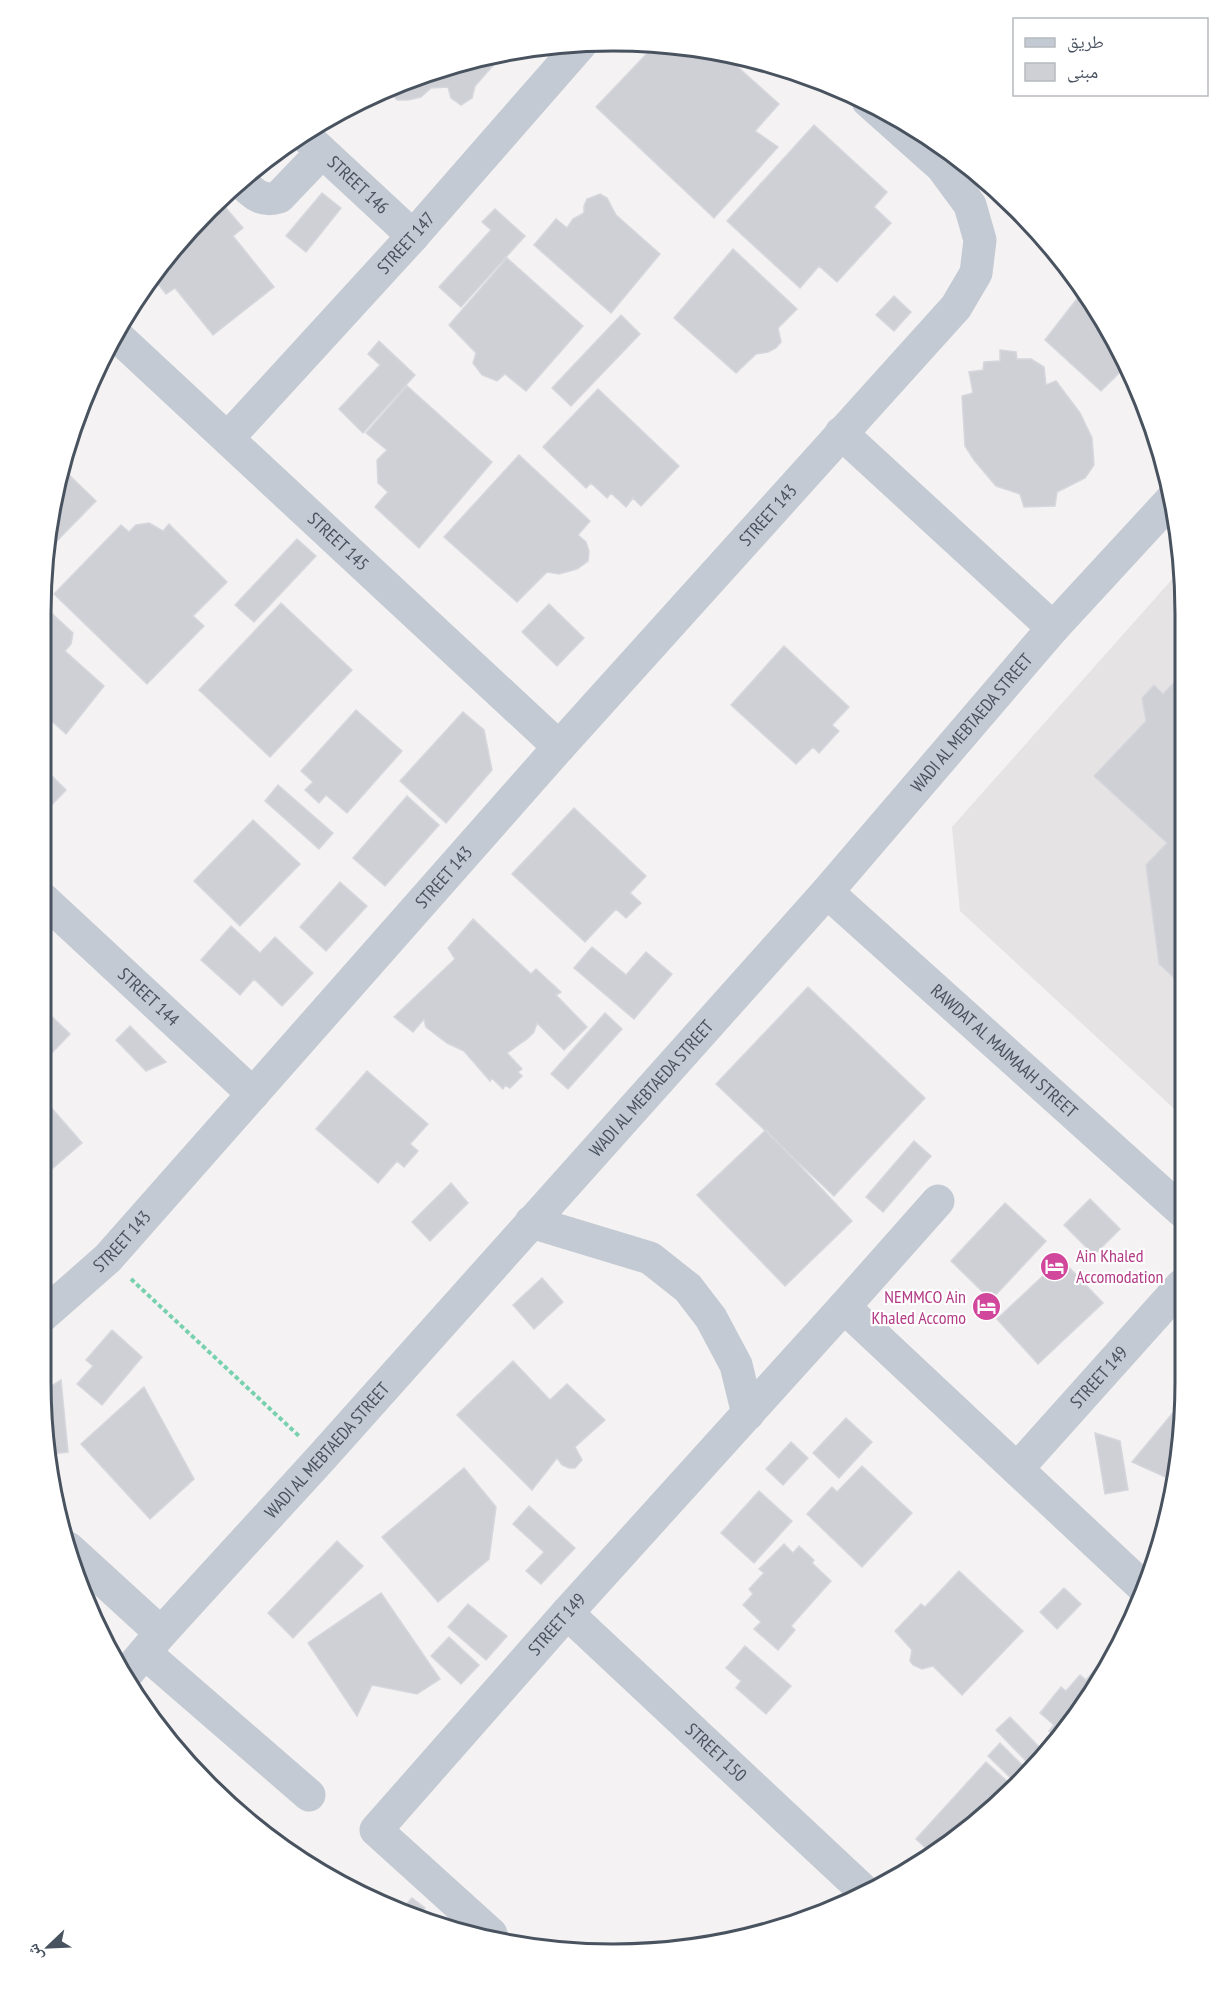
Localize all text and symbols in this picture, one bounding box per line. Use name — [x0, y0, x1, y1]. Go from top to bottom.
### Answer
legend — [1013, 18, 1208, 96]
text: طريق — [1067, 30, 1104, 53]
text: مبنى — [1067, 60, 1098, 83]
street label: STREET 146 — [323, 151, 394, 219]
street label: STREET 147 — [372, 207, 440, 279]
street label: STREET 143 — [734, 479, 802, 551]
street label: STREET 145 — [303, 507, 374, 575]
street label: WADI AL MEBTAEDA STREET — [906, 648, 1037, 797]
street label: STREET 143 — [410, 841, 477, 913]
street label: STREET 144 — [113, 962, 184, 1031]
street label: RAWDAT AL MAJMAAH STREET — [926, 979, 1082, 1123]
street label: WADI AL MEBTAEDA STREET — [584, 1015, 718, 1161]
street label: STREET 143 — [88, 1205, 156, 1277]
place label: Ain Khaled Accomodation — [1076, 1244, 1163, 1288]
hotel icon: Ain Khaled Accomodation — [1039, 1250, 1071, 1282]
place label: NEMMCO Ain Khaled Accomo — [871, 1285, 966, 1329]
hotel icon: NEMMCO Ain Khaled Accomo — [971, 1291, 1003, 1323]
street label: STREET 149 — [1065, 1341, 1132, 1413]
street label: WADI AL MEBTAEDA STREET — [260, 1377, 394, 1523]
street label: STREET 149 — [523, 1588, 590, 1660]
street label: STREET 150 — [681, 1718, 752, 1786]
north arrow — [18, 1917, 78, 1977]
text: ش — [22, 1941, 47, 1965]

